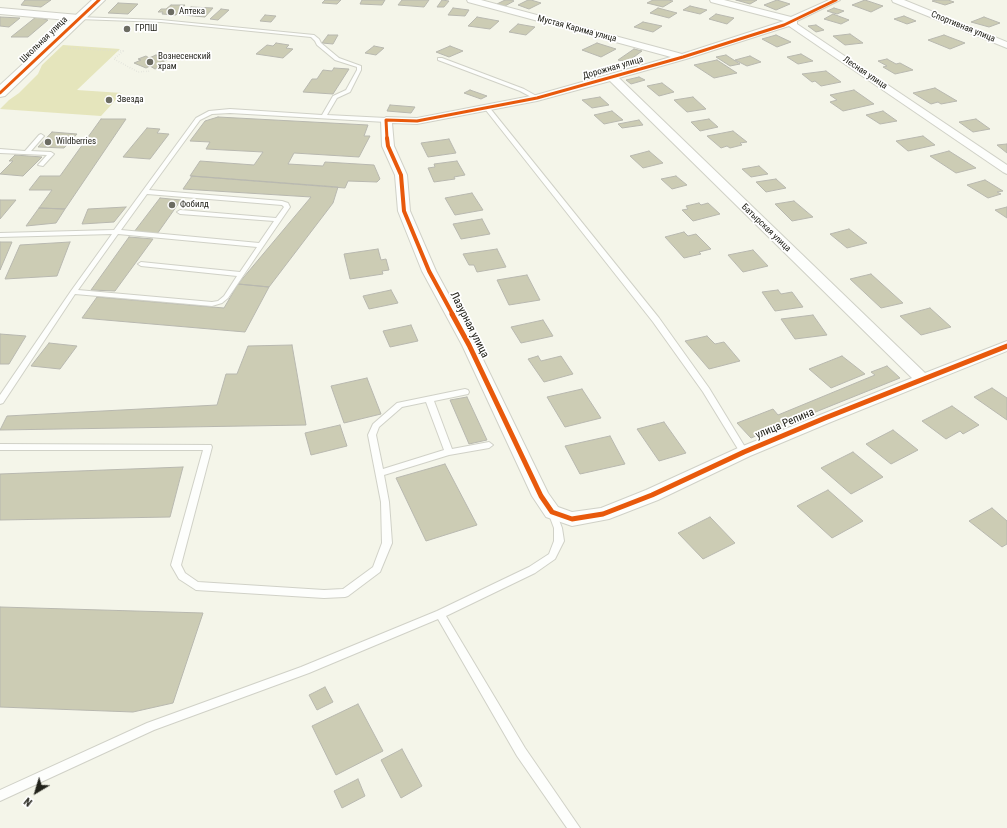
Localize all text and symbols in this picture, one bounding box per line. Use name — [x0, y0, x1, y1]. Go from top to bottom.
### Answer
marker: Аптека — [166, 7, 176, 17]
place label: Аптека — [179, 7, 205, 17]
street label: Спортивная улица — [929, 9, 997, 45]
street label: Мустая Карима улица — [536, 13, 618, 45]
street label: Школьная улица — [18, 15, 70, 65]
marker: ГРПШ — [122, 24, 132, 34]
place label: ГРПШ — [135, 24, 157, 34]
place label: Вознесенский храм — [158, 52, 211, 73]
street label: Дорожная улица — [582, 54, 644, 82]
street label: Лесная улица — [841, 54, 889, 92]
marker: Вознесенский храм — [145, 57, 155, 67]
marker: Звезда — [104, 95, 114, 105]
place label: Звезда — [117, 95, 144, 105]
marker: Wildberries — [43, 137, 53, 147]
place label: Wildberries — [56, 137, 96, 147]
marker: Фобилд — [167, 200, 177, 210]
place label: Фобилд — [180, 200, 209, 210]
street label: Батырская улица — [739, 202, 793, 254]
street label: Лазурная улица — [447, 290, 491, 360]
street label: улица Репина — [754, 406, 816, 442]
north arrow — [16, 772, 56, 812]
text: N — [22, 795, 35, 809]

